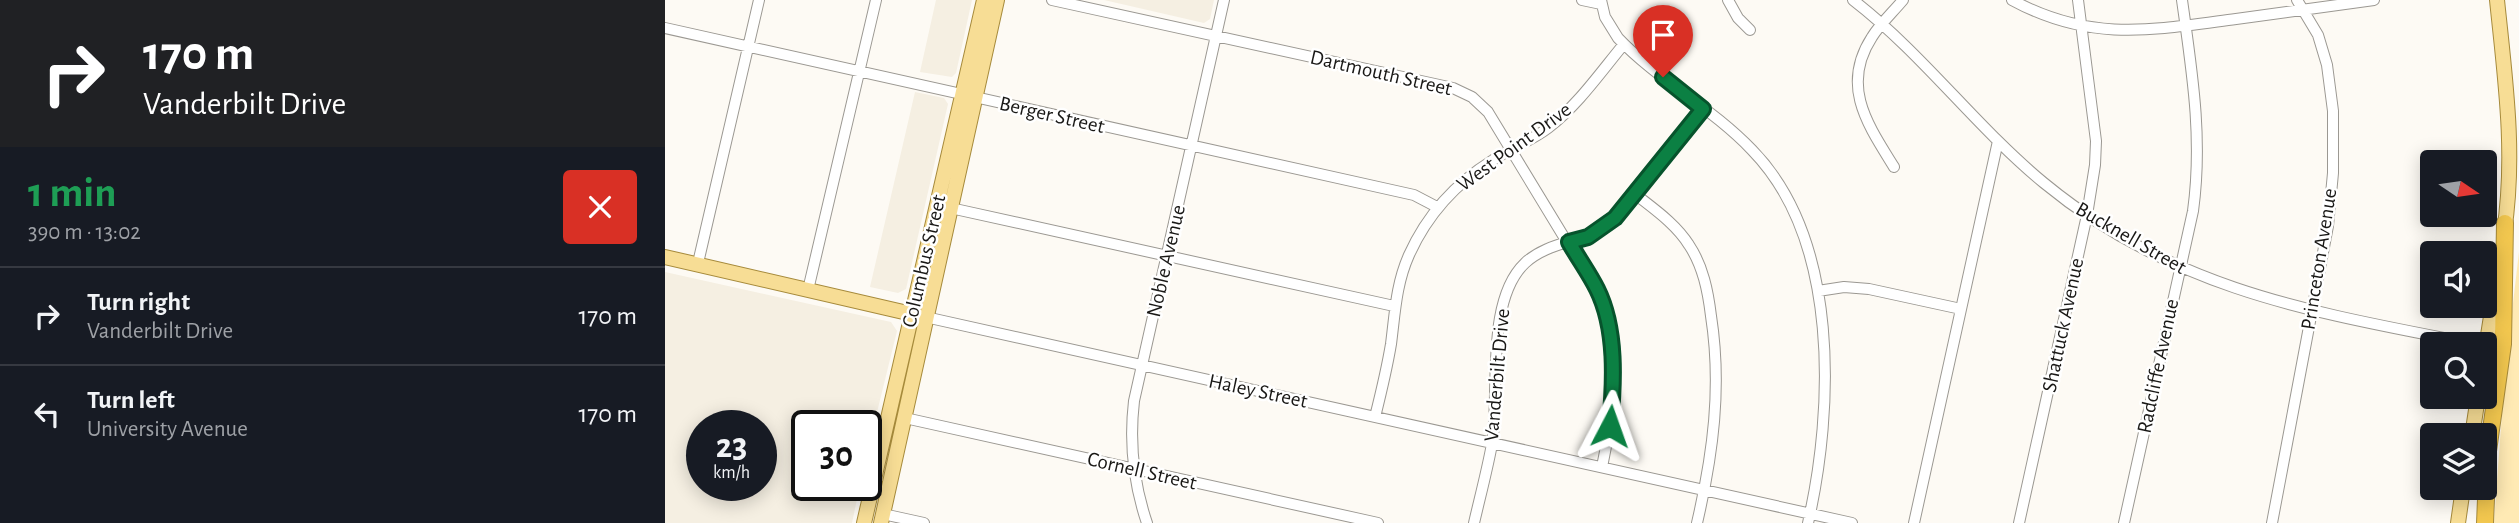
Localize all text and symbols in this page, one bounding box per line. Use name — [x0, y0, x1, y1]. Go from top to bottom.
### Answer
pin — [1633, 5, 1693, 77]
icon: arrive — [1644, 16, 1682, 54]
icon: right — [28, 28, 119, 119]
text: 170 m — [143, 30, 254, 79]
street label: Dartmouth Street — [1308, 46, 1454, 100]
text: Vanderbilt Drive — [143, 88, 346, 120]
street label: Berger Street — [997, 93, 1107, 137]
street label: West Point Drive — [1453, 99, 1575, 195]
north arrow — [2420, 150, 2497, 228]
map controls — [2420, 150, 2497, 500]
button: close — [563, 170, 637, 244]
text: 1 min — [28, 172, 117, 214]
street label: Princeton Avenue — [2297, 187, 2341, 331]
street label: Columbus Street — [899, 192, 950, 329]
street label: Bucknell Street — [2072, 198, 2190, 278]
street label: Noble Avenue — [1143, 203, 1189, 319]
text: 390 m · 13:02 — [28, 221, 141, 244]
button: sound — [2420, 241, 2497, 318]
street label: Shattuck Avenue — [2039, 256, 2087, 394]
text: Turn right — [87, 289, 190, 315]
icon: right — [28, 297, 66, 335]
street label: Radcliffe Avenue — [2134, 297, 2182, 435]
text: 170 m — [578, 303, 637, 329]
street label: Vanderbilt Drive — [1481, 308, 1513, 442]
text: Vanderbilt Drive — [87, 320, 233, 343]
button: search — [2420, 332, 2497, 409]
street label: Haley Street — [1207, 370, 1310, 412]
text: Turn left — [87, 387, 175, 413]
position arrow — [1573, 389, 1647, 463]
icon: left — [28, 395, 66, 433]
text: 170 m — [578, 401, 637, 427]
speed limit sign: 30 — [791, 410, 882, 501]
text: University Avenue — [87, 418, 248, 441]
button: layers — [2420, 423, 2497, 500]
text: 23 — [716, 429, 747, 464]
street label: Cornell Street — [1085, 448, 1199, 494]
text: km/h — [713, 464, 750, 482]

